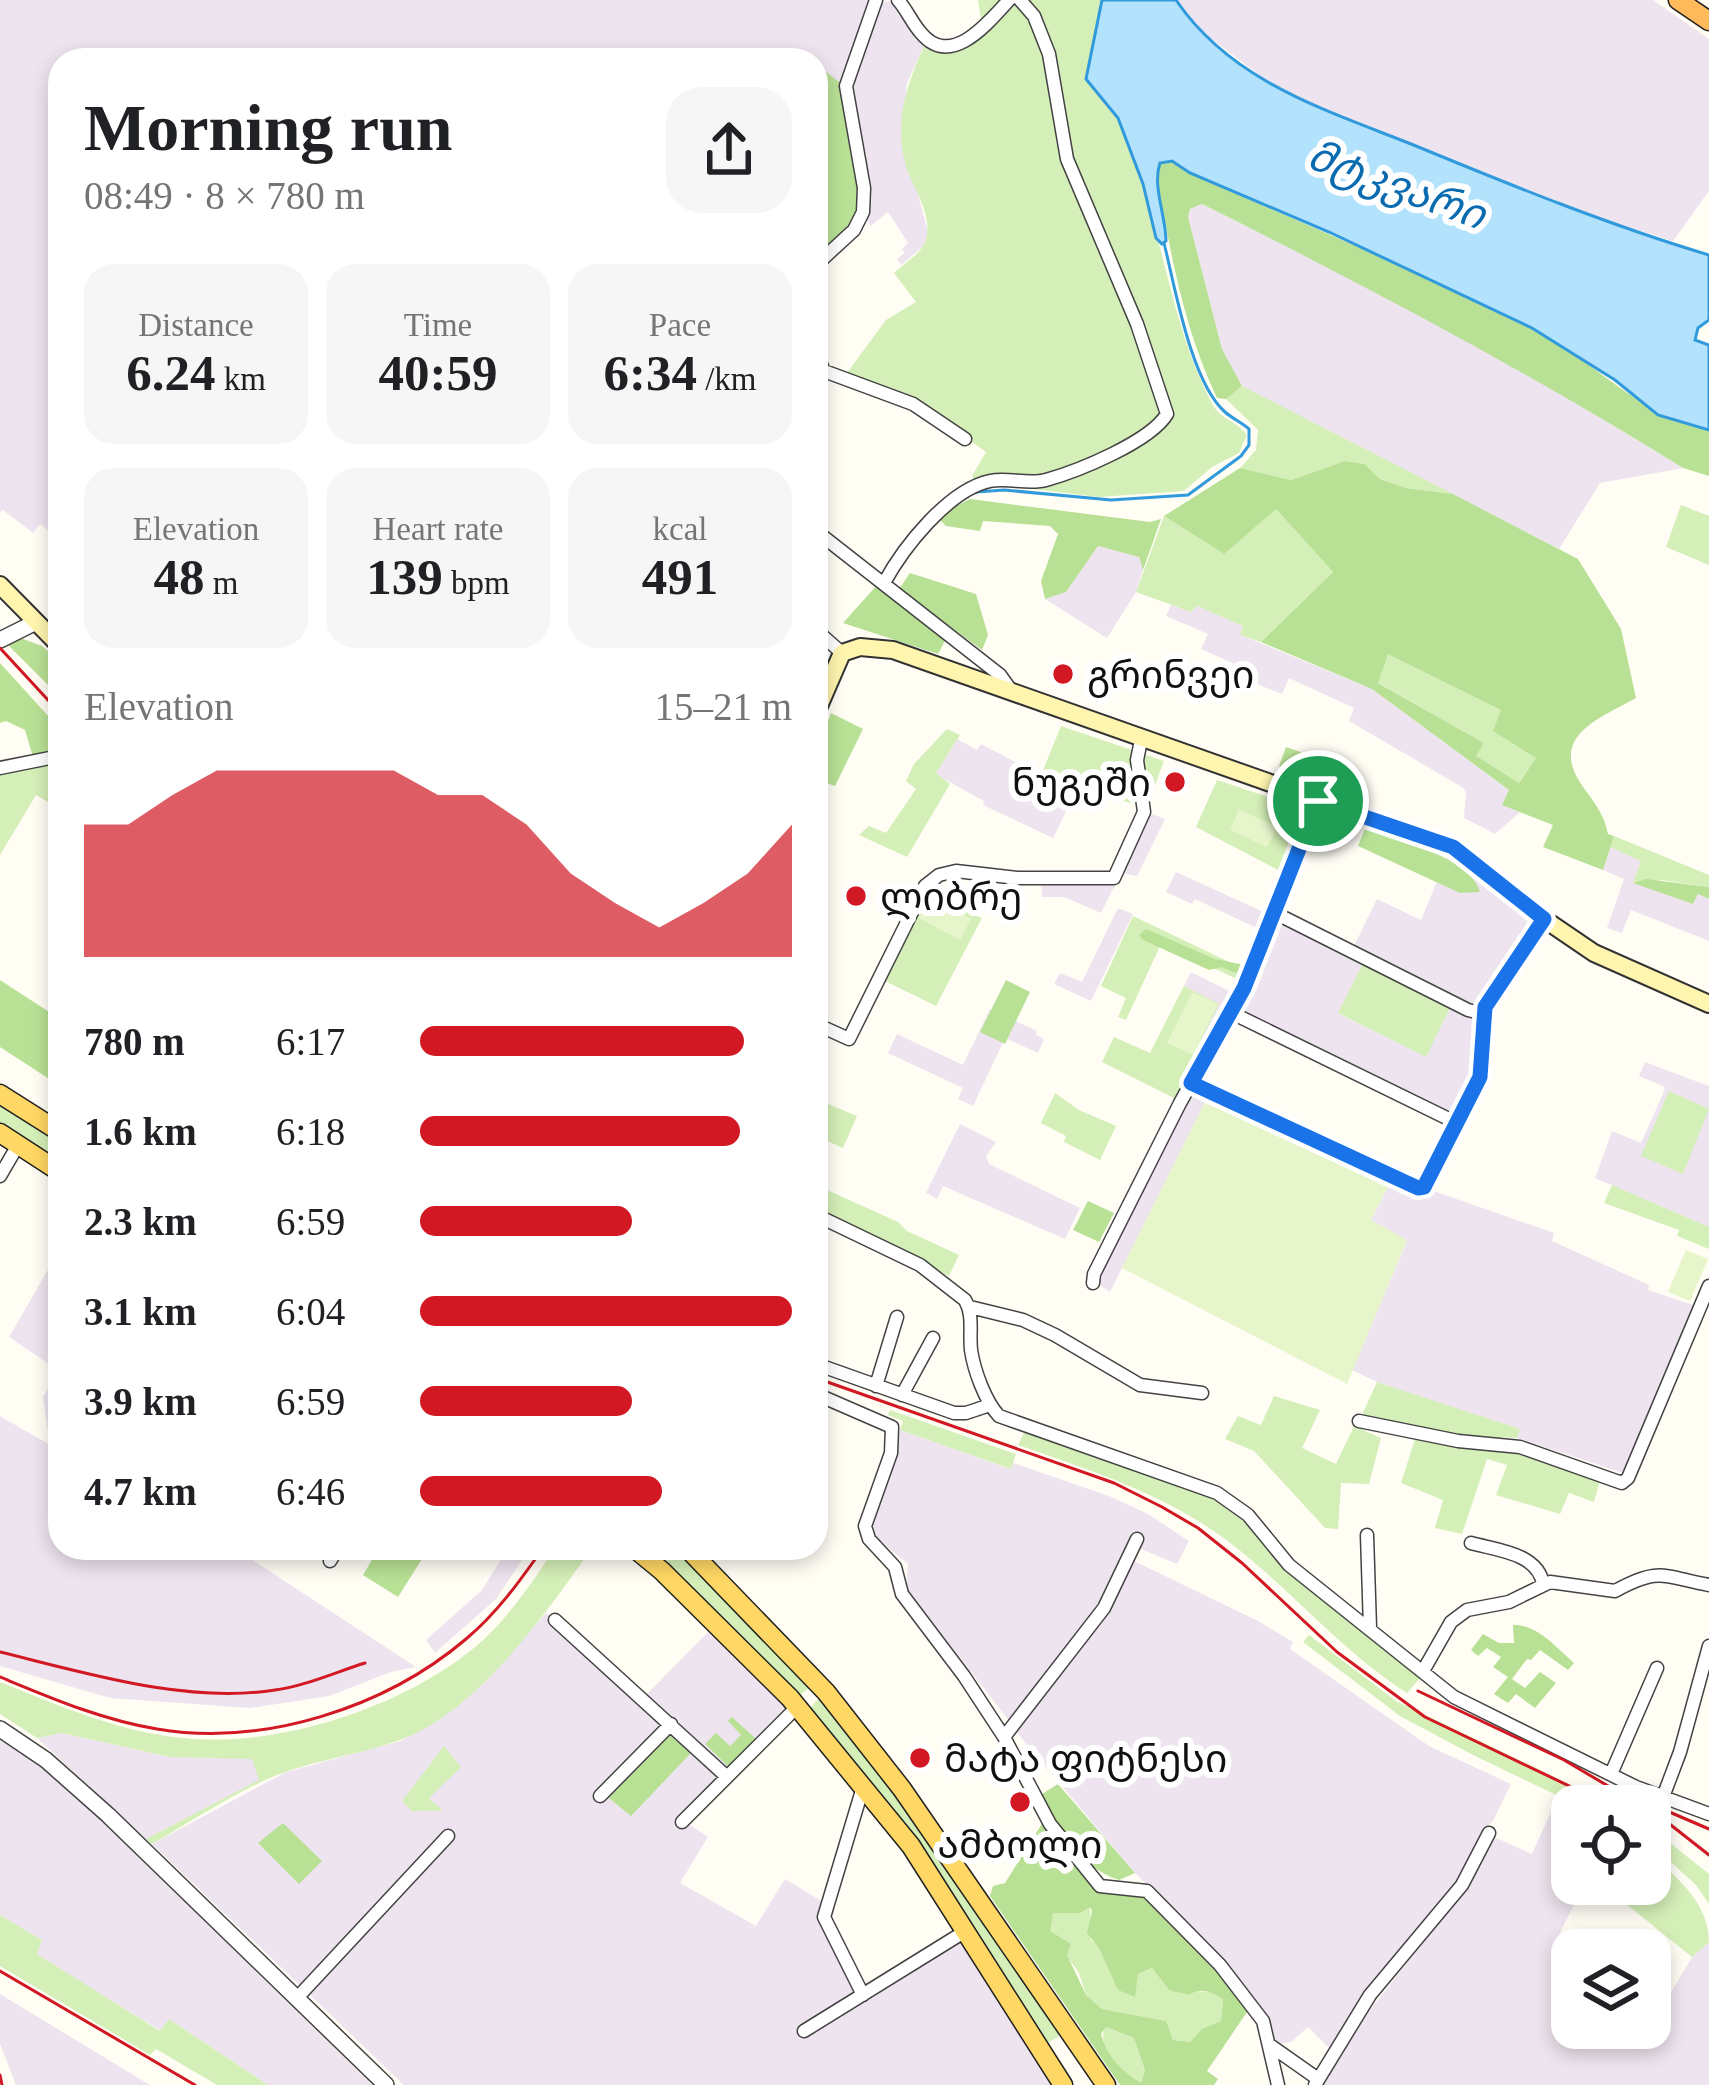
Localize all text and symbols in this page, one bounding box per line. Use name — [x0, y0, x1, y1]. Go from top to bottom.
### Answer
button: share — [666, 87, 792, 213]
text: Morning run — [84, 91, 453, 164]
water label: მტკვარი — [1301, 132, 1493, 241]
text: 08:49 · 8 × 780 m — [84, 174, 365, 217]
text: Distance — [138, 307, 254, 343]
text: Time — [404, 307, 472, 343]
text: Pace — [649, 307, 711, 343]
text: 6.24 — [126, 345, 215, 401]
text: 40:59 — [379, 345, 497, 401]
text: 6:34 — [603, 345, 697, 401]
text: km — [215, 361, 266, 397]
text: /km — [697, 361, 757, 397]
text: Elevation — [133, 511, 259, 547]
text: Heart rate — [373, 511, 504, 547]
text: kcal — [653, 511, 707, 547]
text: 48 — [154, 549, 205, 605]
text: 139 — [366, 549, 443, 605]
text: 491 — [642, 549, 718, 605]
text: m — [205, 565, 238, 601]
text: bpm — [443, 565, 510, 601]
place label: გრინვეი — [1087, 653, 1254, 698]
marker: გრინვეი — [1050, 661, 1076, 687]
text: Elevation — [84, 685, 233, 728]
text: 15–21 m — [654, 685, 792, 728]
pin — [1267, 750, 1369, 852]
place label: ნუგეში — [1012, 761, 1151, 806]
icon: arrive — [1285, 768, 1351, 834]
marker: ნუგეში — [1162, 769, 1188, 795]
place label: ლიბრე — [880, 875, 1022, 920]
marker: ლიბრე — [843, 883, 869, 909]
text: 780 m — [84, 1020, 185, 1063]
text: 6:17 — [276, 1020, 345, 1063]
text: 1.6 km — [84, 1110, 197, 1153]
text: 6:18 — [276, 1110, 345, 1153]
text: 2.3 km — [84, 1200, 197, 1243]
text: 6:59 — [276, 1200, 345, 1243]
text: 3.1 km — [84, 1290, 197, 1333]
text: 6:04 — [276, 1290, 345, 1333]
text: 3.9 km — [84, 1380, 197, 1423]
text: 6:59 — [276, 1380, 345, 1423]
text: 4.7 km — [84, 1470, 197, 1513]
text: 6:46 — [276, 1470, 345, 1513]
place label: მატა ფიტნესი — [944, 1737, 1227, 1782]
marker: მატა ფიტნესი — [907, 1745, 933, 1771]
map controls — [1551, 1785, 1671, 2049]
button: locate — [1551, 1785, 1671, 1905]
marker: ამბოლი — [1007, 1789, 1033, 1815]
place label: ამბოლი — [938, 1823, 1102, 1868]
button: layers — [1551, 1929, 1671, 2049]

